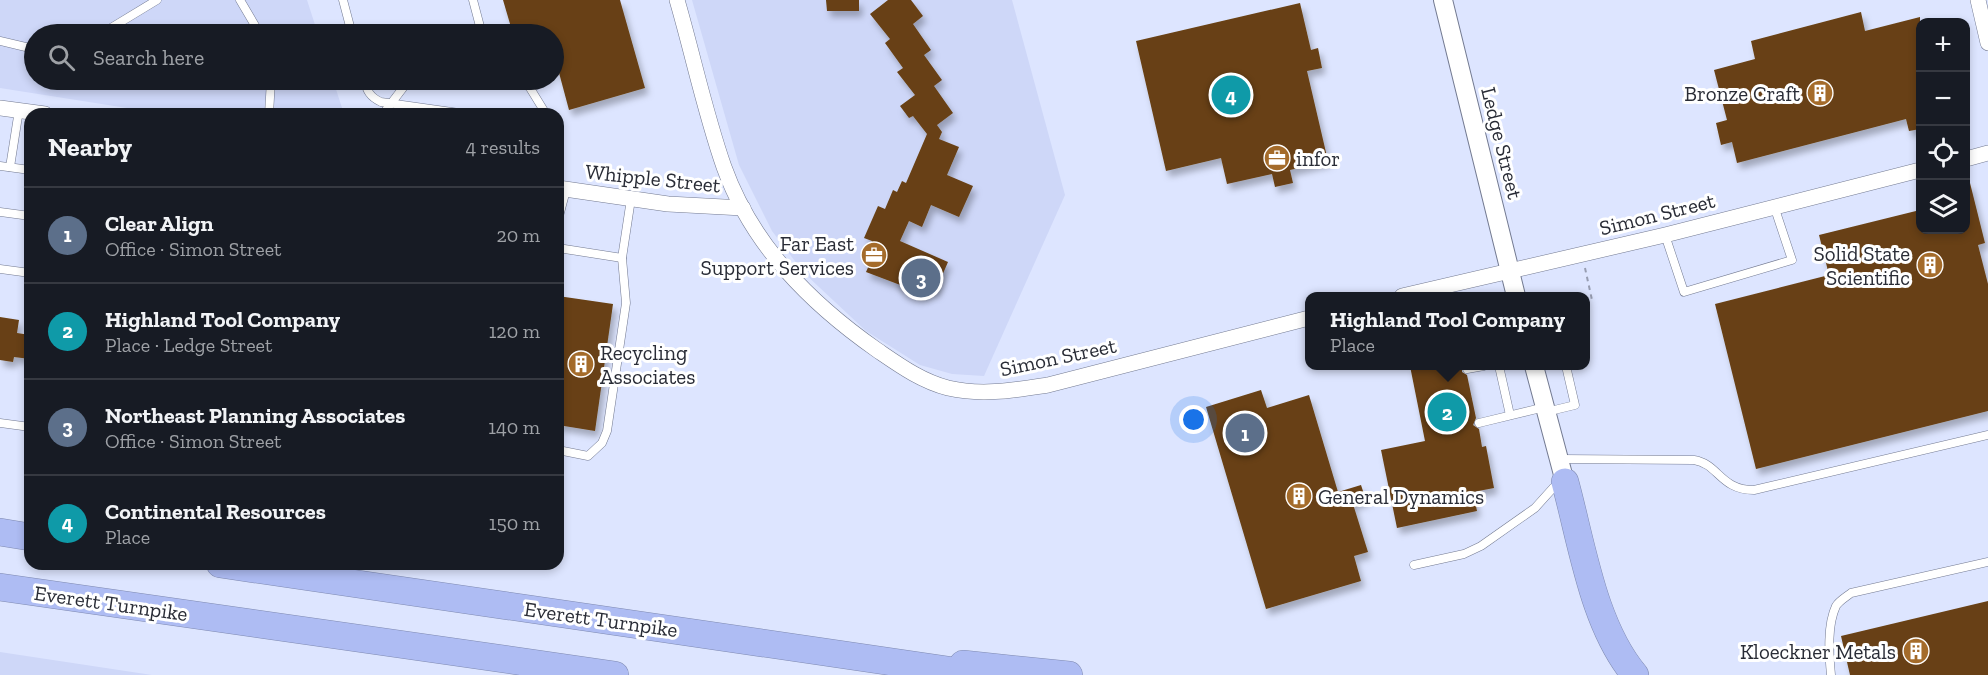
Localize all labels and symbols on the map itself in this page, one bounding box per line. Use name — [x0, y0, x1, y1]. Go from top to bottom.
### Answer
pin: 4 — [1212, 72, 1250, 118]
building icon: Bronze Craft — [1805, 78, 1835, 108]
place label: Bronze Craft — [1684, 81, 1800, 106]
street label: Ledge Street — [1476, 85, 1528, 202]
office icon: infor — [1262, 143, 1292, 173]
place label: infor — [1296, 146, 1340, 171]
street label: Whipple Street — [584, 158, 722, 198]
street label: Simon Street — [1597, 188, 1718, 240]
place label: Far East Support Services — [701, 231, 854, 280]
office icon: Far East Support Services — [859, 240, 889, 270]
place label: Solid State Scientific — [1813, 241, 1910, 290]
building icon: Solid State Scientific — [1915, 250, 1945, 280]
pin: 3 — [902, 256, 940, 300]
street label: Simon Street — [998, 332, 1119, 382]
place label: Recycling Associates — [600, 340, 695, 389]
building icon: Recycling Associates — [566, 349, 596, 379]
pin: 2 — [1428, 390, 1466, 434]
your location — [1179, 405, 1208, 434]
pin: 1 — [1226, 410, 1264, 456]
building icon: General Dynamics — [1284, 481, 1314, 511]
place label: General Dynamics — [1318, 484, 1484, 509]
street label: Everett Turnpike — [33, 580, 189, 626]
street label: Everett Turnpike — [523, 596, 679, 642]
building icon: Kloeckner Metals — [1901, 636, 1931, 666]
place label: Kloeckner Metals — [1740, 639, 1896, 664]

